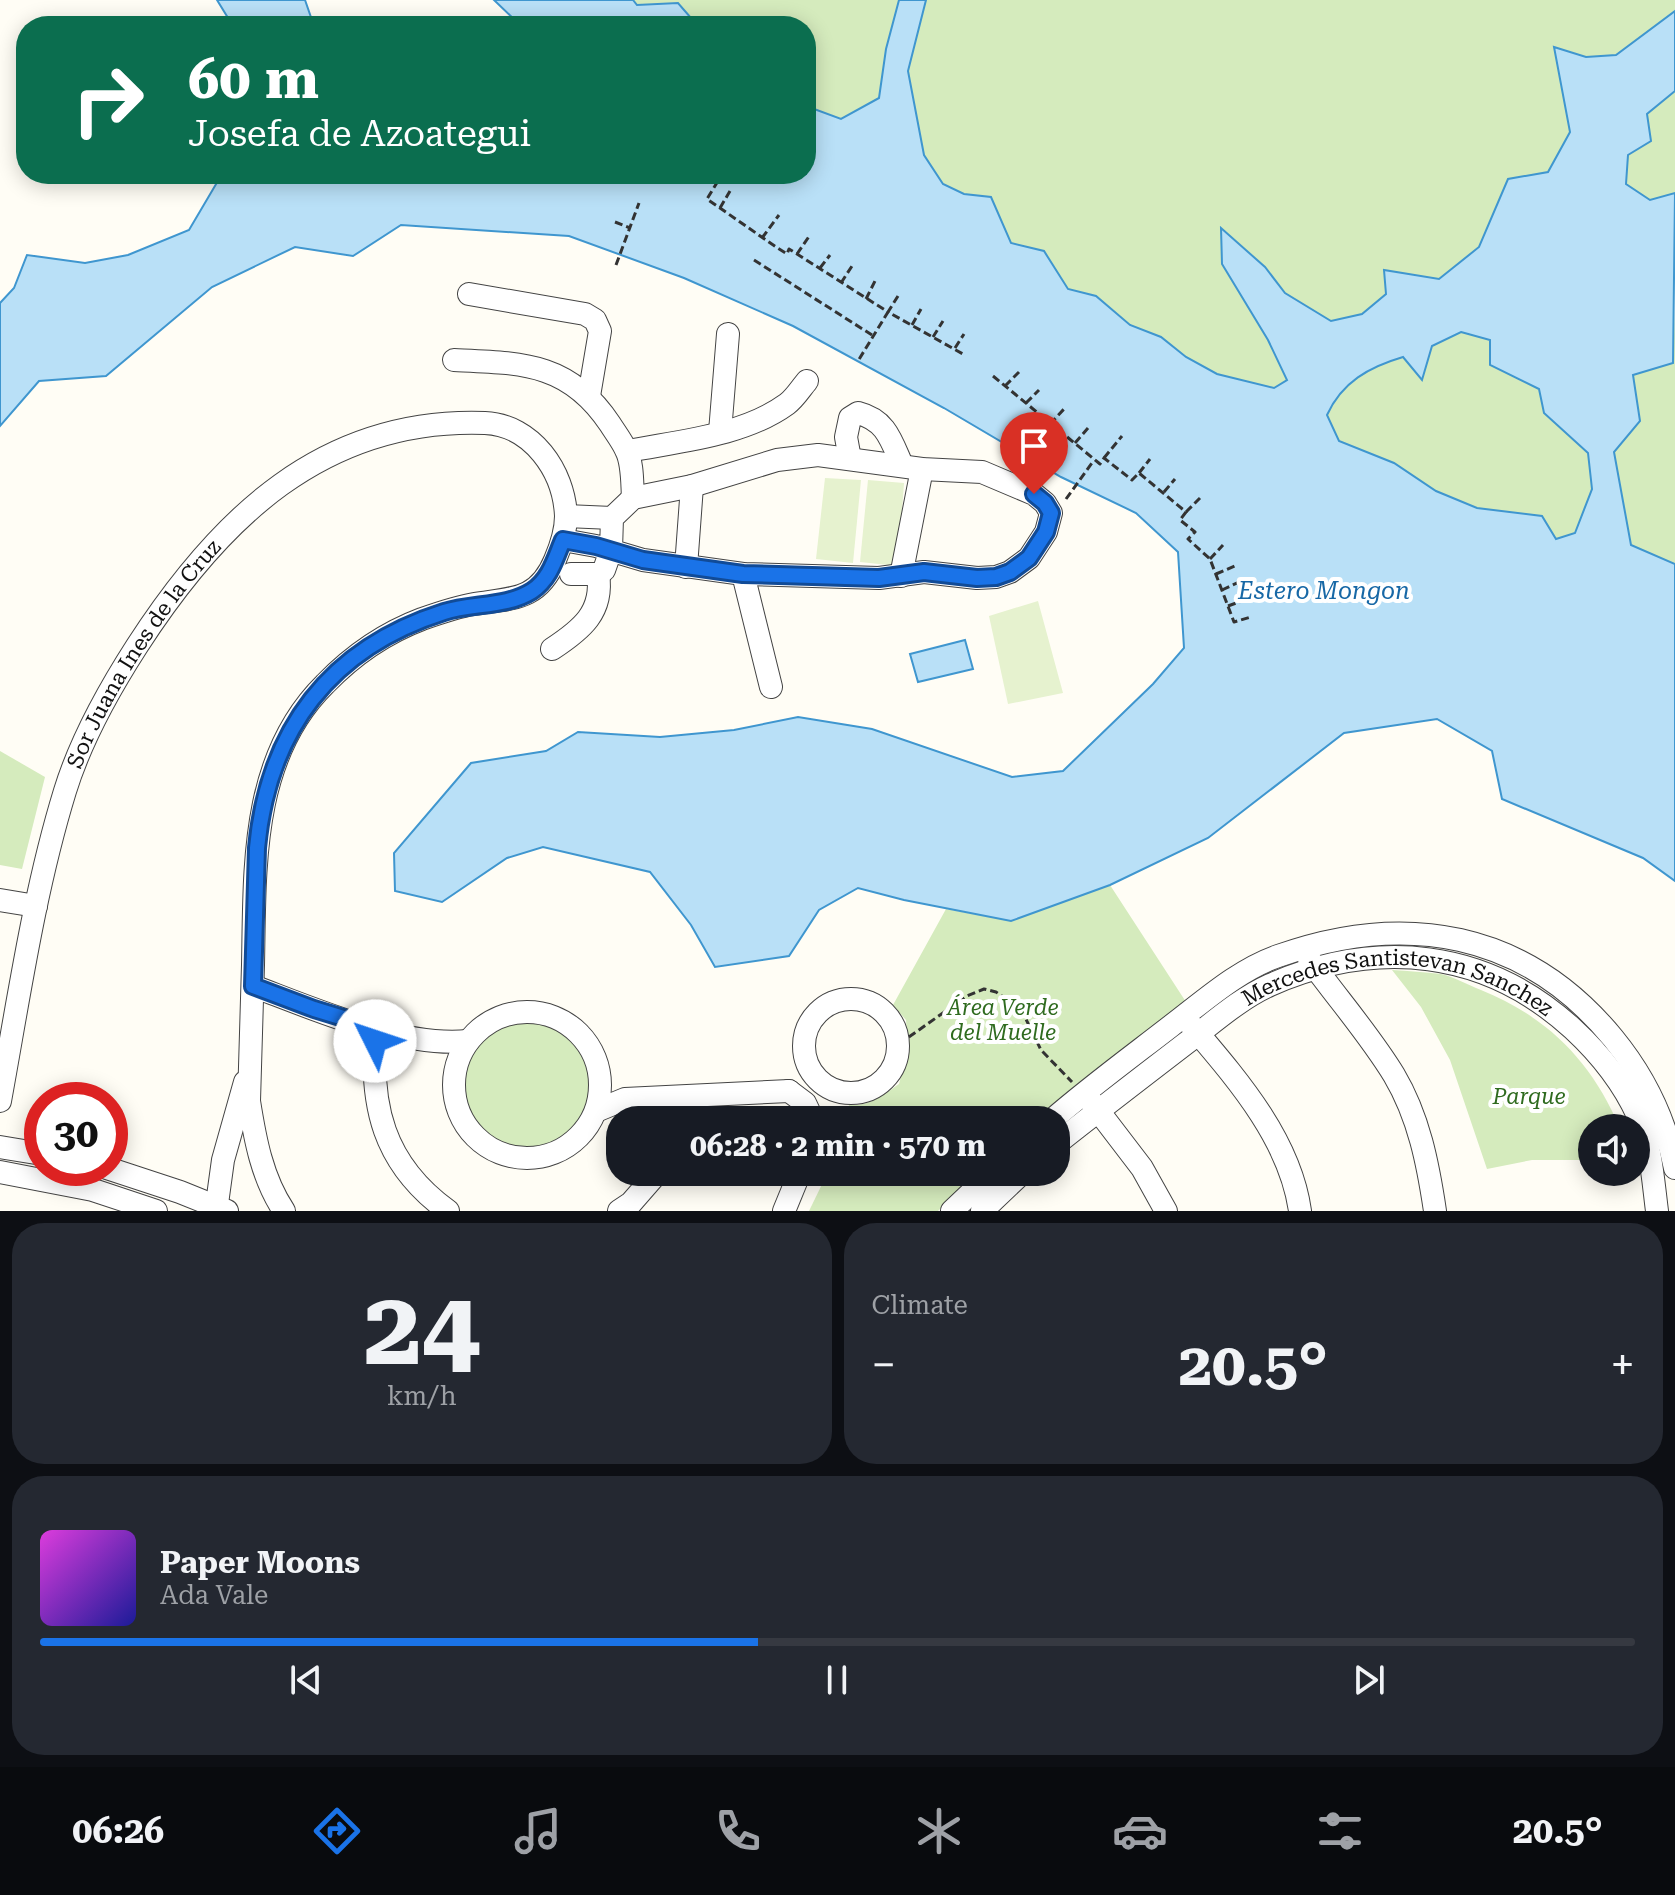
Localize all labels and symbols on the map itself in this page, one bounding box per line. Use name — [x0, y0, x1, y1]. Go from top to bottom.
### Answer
pin — [1000, 412, 1068, 494]
street label: Sor Juana Ines de la Cruz — [62, 534, 225, 772]
water label: Estero Mongon — [1237, 577, 1410, 605]
text: Mercedes Santistevan Sanchez — [1237, 945, 1558, 1020]
street label: Mercedes Santistevan Sanchez — [1233, 992, 1561, 1030]
park label: Área Verde del Muelle — [945, 994, 1059, 1045]
position arrow — [333, 999, 417, 1083]
speed limit sign: 30 — [24, 1082, 128, 1186]
park label: Parque — [1491, 1084, 1566, 1109]

